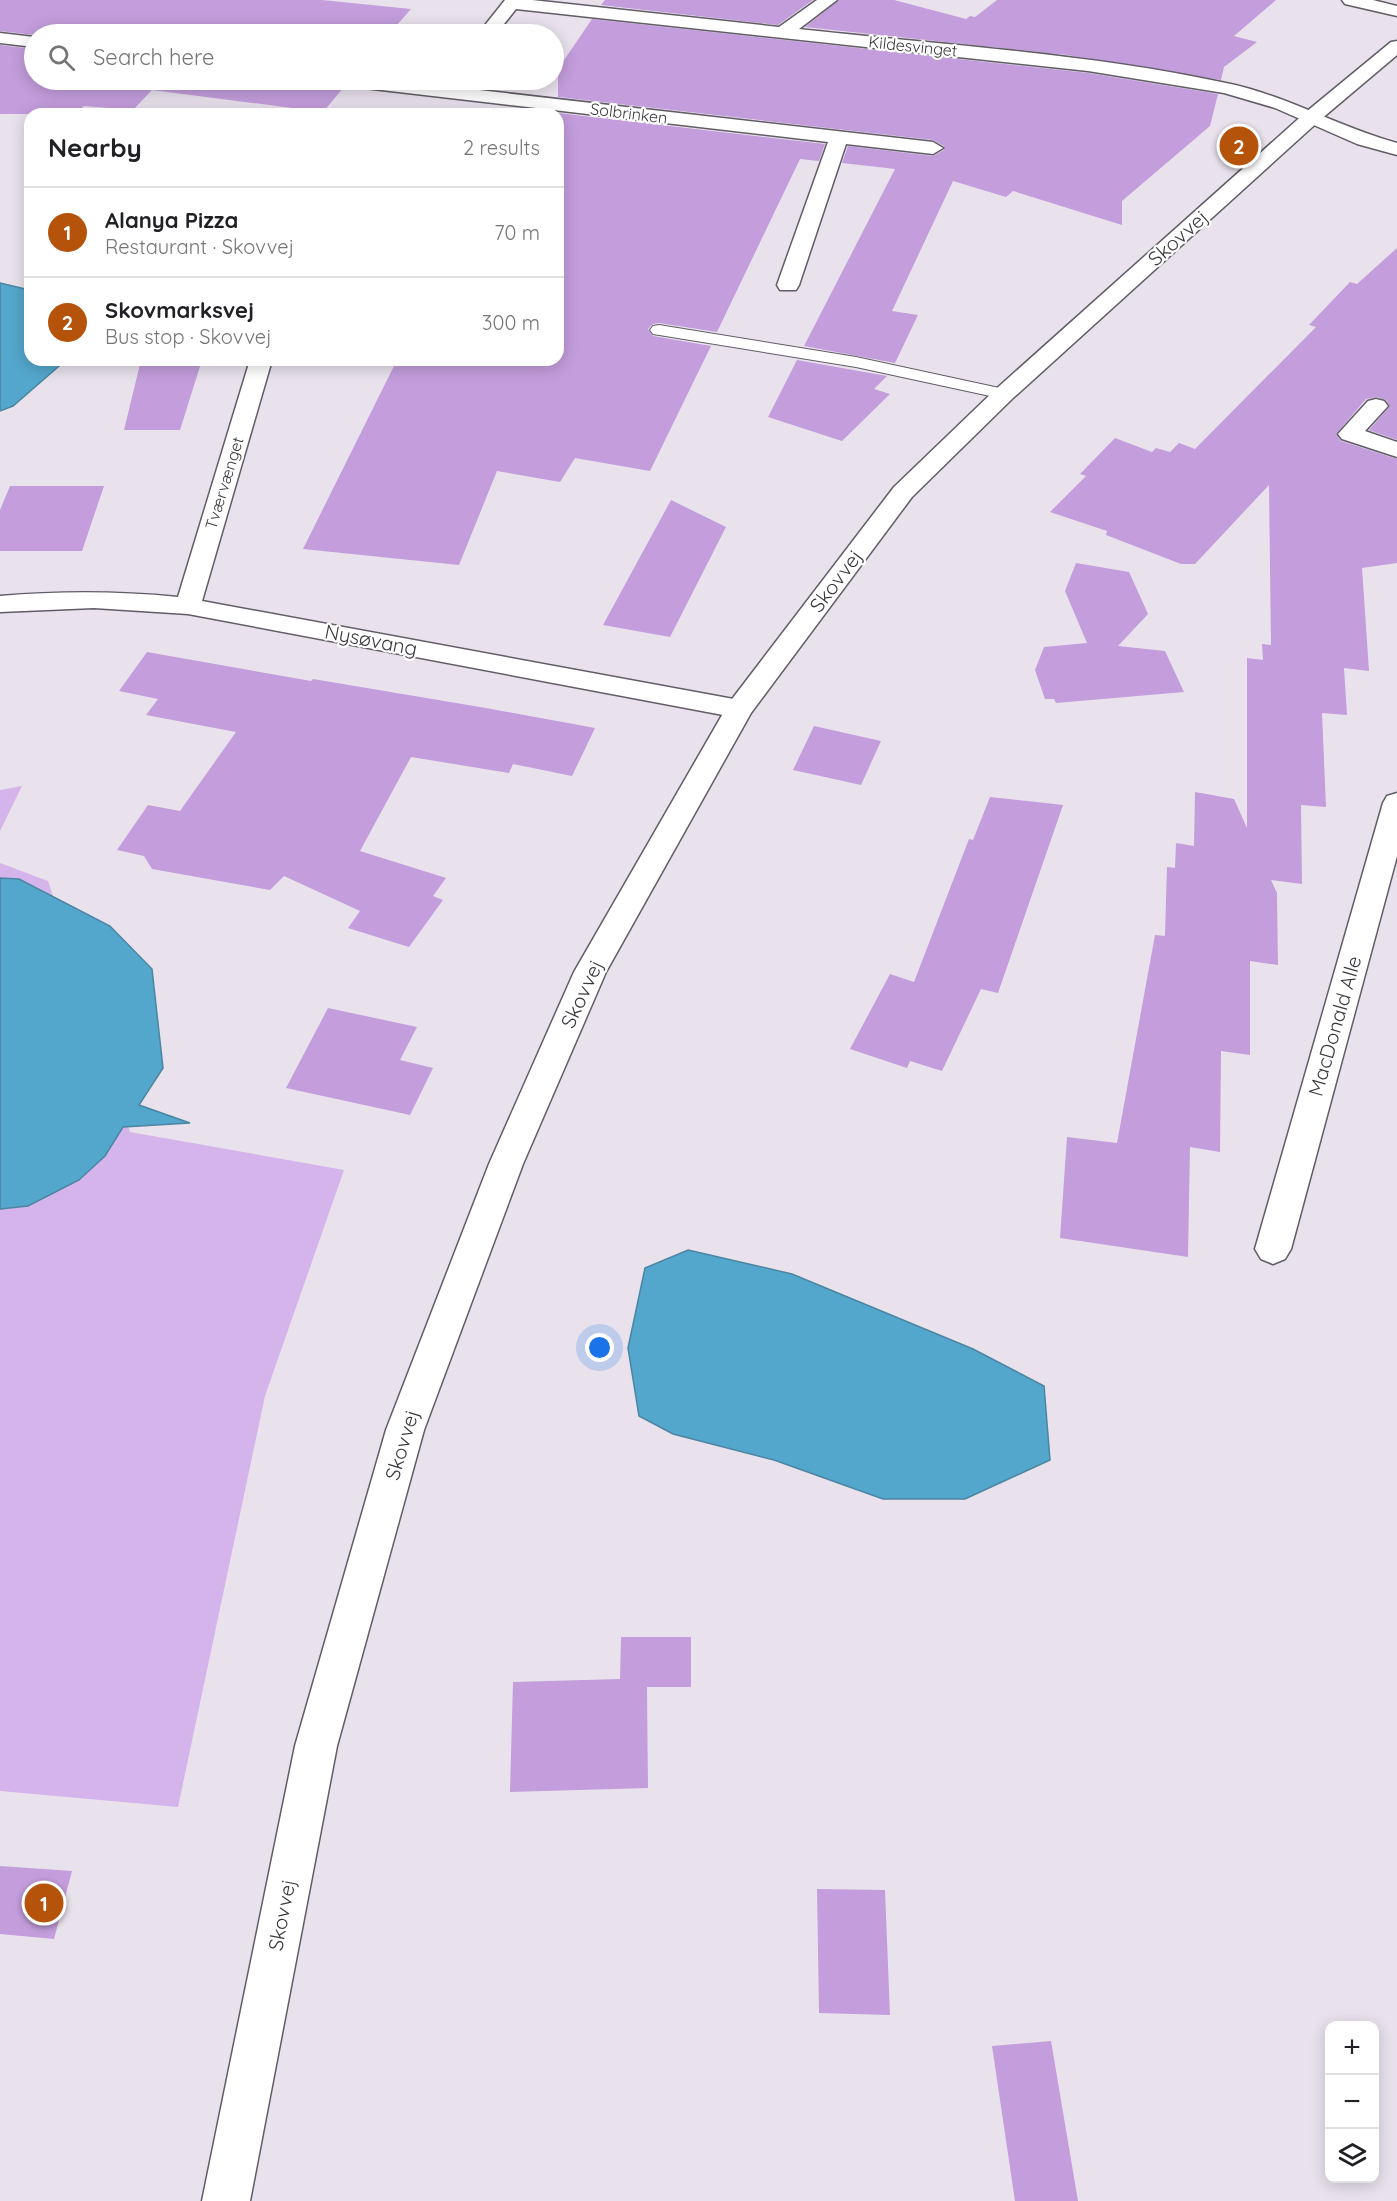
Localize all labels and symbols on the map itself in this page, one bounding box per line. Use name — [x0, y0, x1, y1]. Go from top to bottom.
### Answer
street label: Kildesvinget — [868, 31, 958, 61]
street label: Solbrinken — [589, 98, 669, 128]
pin: 2 — [1220, 124, 1258, 168]
street label: Skovvej — [1142, 204, 1213, 271]
street label: Tværvænget — [200, 434, 248, 532]
street label: Skovvej — [804, 544, 867, 617]
street label: Nysøvang — [323, 618, 420, 661]
street label: MacDonald Alle — [1303, 953, 1366, 1099]
street label: Skovvej — [555, 956, 608, 1032]
your location — [585, 1333, 614, 1362]
street label: Skovvej — [379, 1407, 424, 1483]
street label: Skovvej — [262, 1877, 301, 1953]
pin: 1 — [24, 1880, 63, 1926]

